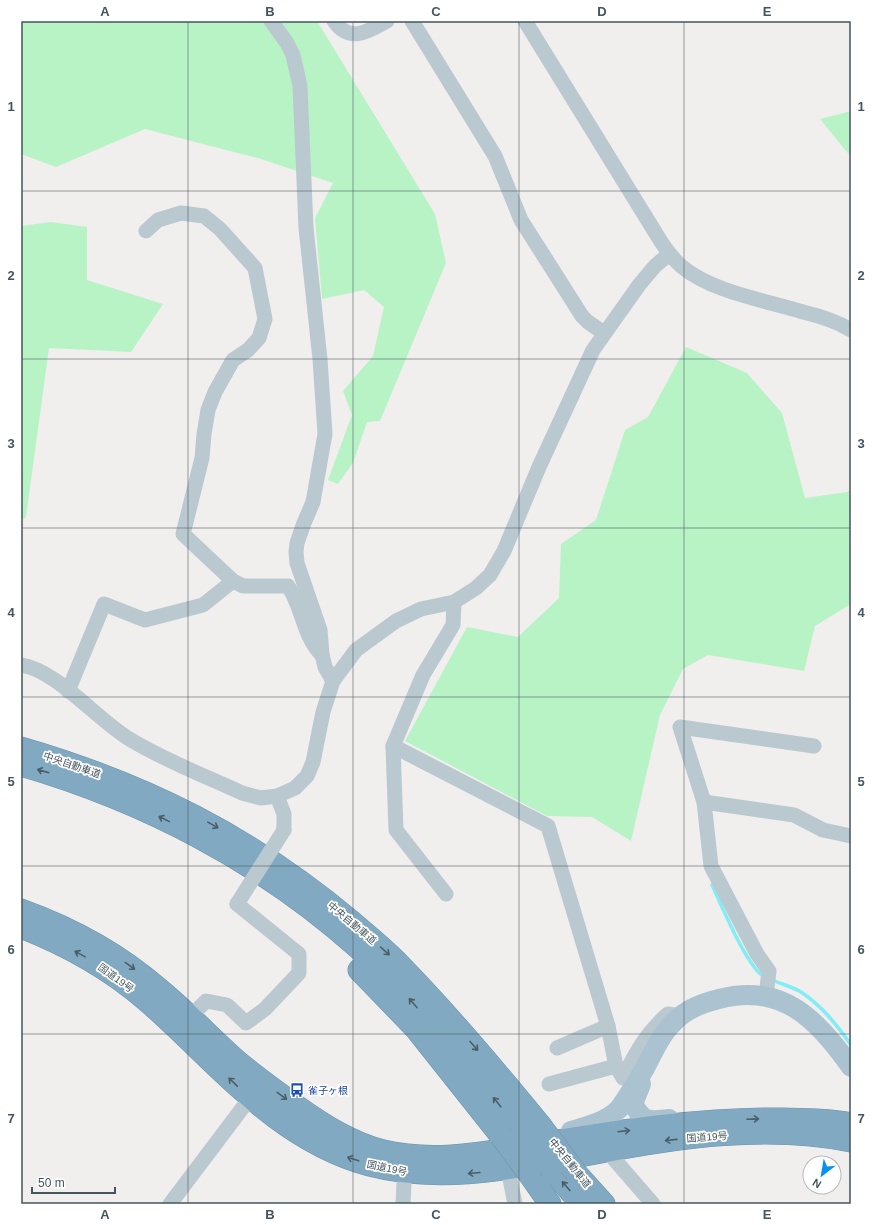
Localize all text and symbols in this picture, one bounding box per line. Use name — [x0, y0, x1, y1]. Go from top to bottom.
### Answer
text: A — [100, 4, 110, 19]
text: B — [265, 4, 275, 19]
text: C — [431, 4, 441, 19]
text: D — [597, 4, 607, 19]
text: E — [763, 4, 772, 19]
text: 1 — [7, 99, 15, 114]
text: 1 — [857, 99, 865, 114]
text: 2 — [7, 268, 15, 283]
text: 2 — [857, 268, 865, 283]
text: 3 — [7, 436, 15, 451]
text: 3 — [857, 436, 865, 451]
text: 4 — [7, 605, 15, 620]
text: 4 — [857, 605, 865, 620]
street label: 中央自動車道 — [42, 750, 102, 780]
one-way arrow — [37, 767, 50, 774]
text: 5 — [7, 774, 15, 789]
text: 5 — [857, 774, 865, 789]
one-way arrow — [158, 815, 170, 822]
one-way arrow — [206, 822, 218, 829]
street label: 中央自動車道 — [325, 900, 379, 946]
text: 6 — [7, 942, 15, 957]
text: 6 — [857, 942, 865, 957]
one-way arrow — [380, 946, 390, 956]
one-way arrow — [74, 949, 86, 957]
street label: 国道19号 — [96, 961, 136, 995]
one-way arrow — [124, 962, 135, 971]
one-way arrow — [408, 998, 417, 1009]
one-way arrow — [469, 1041, 478, 1051]
one-way arrow — [228, 1077, 238, 1086]
bus stop icon: 雀子ヶ根 — [289, 1082, 305, 1098]
place label: 雀子ヶ根 — [308, 1085, 348, 1096]
one-way arrow — [276, 1091, 287, 1100]
one-way arrow — [493, 1097, 502, 1108]
text: 7 — [7, 1111, 15, 1126]
text: 7 — [857, 1111, 865, 1126]
one-way arrow — [746, 1116, 759, 1123]
one-way arrow — [617, 1127, 630, 1135]
street label: 国道19号 — [686, 1130, 728, 1144]
street label: 中央自動車道 — [547, 1136, 593, 1190]
one-way arrow — [665, 1136, 678, 1143]
one-way arrow — [346, 1155, 359, 1162]
north arrow — [802, 1155, 842, 1195]
street label: 国道19号 — [366, 1158, 408, 1178]
scale bar — [32, 1169, 115, 1195]
one-way arrow — [468, 1169, 481, 1177]
text: 50 m — [38, 1176, 65, 1190]
text: N — [810, 1176, 823, 1191]
one-way arrow — [561, 1181, 570, 1192]
text: A — [100, 1207, 110, 1222]
text: B — [265, 1207, 275, 1222]
text: C — [431, 1207, 441, 1222]
text: D — [597, 1207, 607, 1222]
text: E — [763, 1207, 772, 1222]

